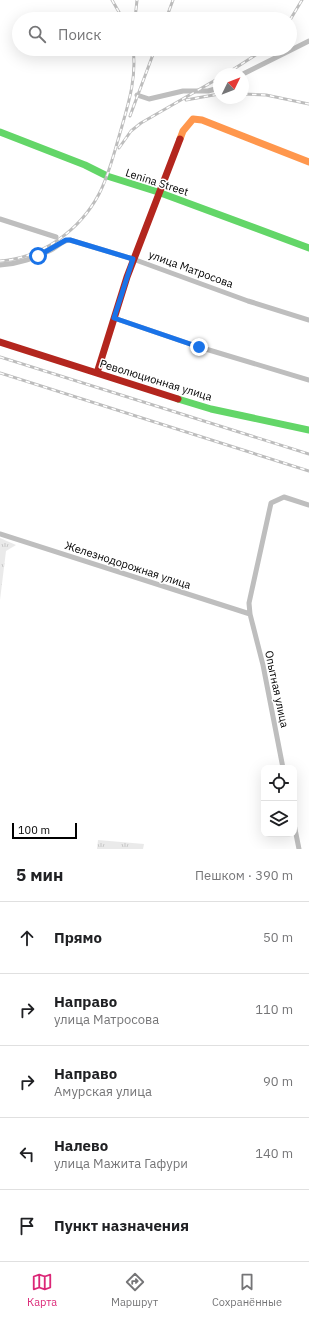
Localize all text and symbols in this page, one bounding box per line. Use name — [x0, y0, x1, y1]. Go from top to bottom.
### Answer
search box — [12, 12, 297, 56]
icon: search — [26, 23, 48, 45]
text: Поиск — [58, 25, 101, 44]
north arrow — [213, 68, 249, 104]
street label: Lenina Street — [124, 165, 190, 199]
route start — [29, 247, 47, 265]
street label: улица Матросова — [147, 247, 235, 291]
route end — [190, 338, 208, 356]
street label: Революционная улица — [98, 356, 214, 404]
street label: Железнодорожная улица — [63, 538, 193, 592]
street label: Опытная улица — [262, 649, 292, 729]
map controls — [261, 765, 297, 837]
button: locate — [261, 765, 297, 801]
button: layers — [261, 801, 297, 837]
scale bar — [12, 821, 77, 840]
text: 100 m — [18, 823, 50, 837]
text: 5 мин — [16, 864, 63, 886]
text: Пешком · 390 m — [195, 867, 293, 884]
icon: ahead — [16, 927, 38, 949]
text: Прямо — [54, 928, 102, 947]
text: 50 m — [263, 929, 293, 946]
text: Направо — [54, 992, 117, 1011]
icon: right — [16, 999, 38, 1021]
text: 110 m — [255, 1001, 293, 1018]
text: улица Матросова — [54, 1011, 159, 1028]
text: Направо — [54, 1064, 117, 1083]
icon: right — [16, 1071, 38, 1093]
text: 90 m — [263, 1073, 293, 1090]
text: Амурская улица — [54, 1083, 152, 1100]
text: Налево — [54, 1136, 108, 1155]
icon: left — [16, 1143, 38, 1165]
text: 140 m — [255, 1145, 293, 1162]
text: улица Мажита Гафури — [54, 1155, 188, 1172]
icon: arrive — [16, 1215, 38, 1237]
text: Пункт назначения — [54, 1216, 189, 1235]
tab: Карта — [27, 1271, 57, 1309]
tab: Маршрут — [111, 1271, 158, 1309]
tab: Сохранённые — [212, 1271, 282, 1309]

